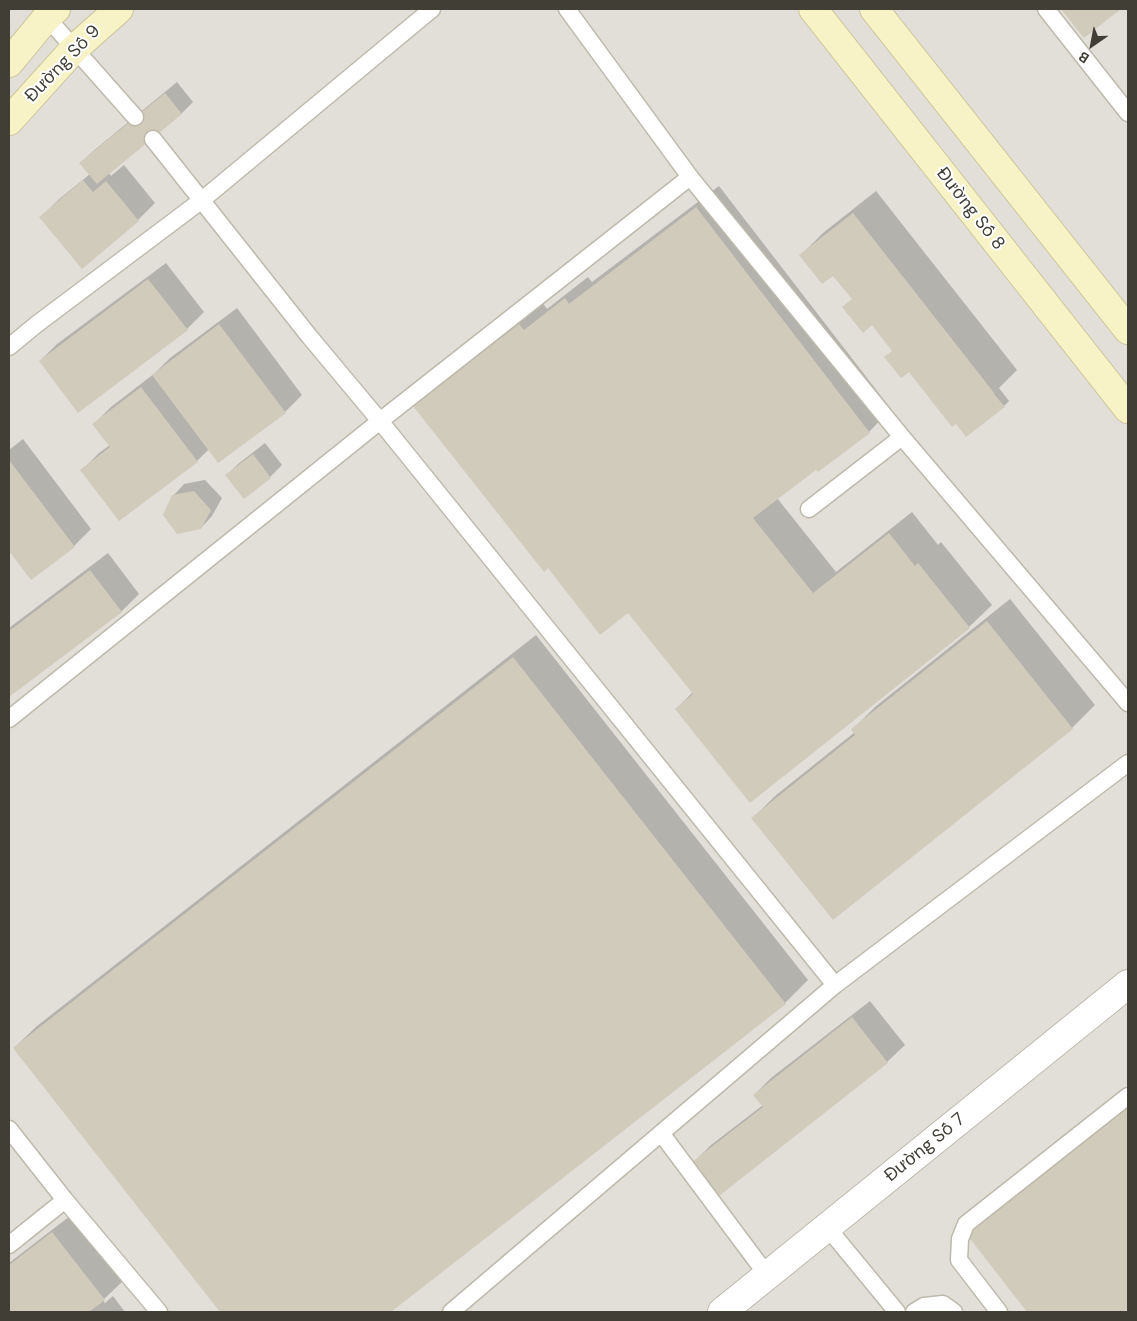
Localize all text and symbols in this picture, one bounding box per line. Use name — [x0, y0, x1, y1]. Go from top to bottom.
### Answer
north arrow — [1067, 20, 1117, 70]
street label: Đường Số 9 — [21, 21, 105, 107]
text: B — [1075, 48, 1092, 68]
street label: Đường Số 8 — [931, 163, 1009, 255]
street label: Đường Số 7 — [880, 1109, 970, 1187]

